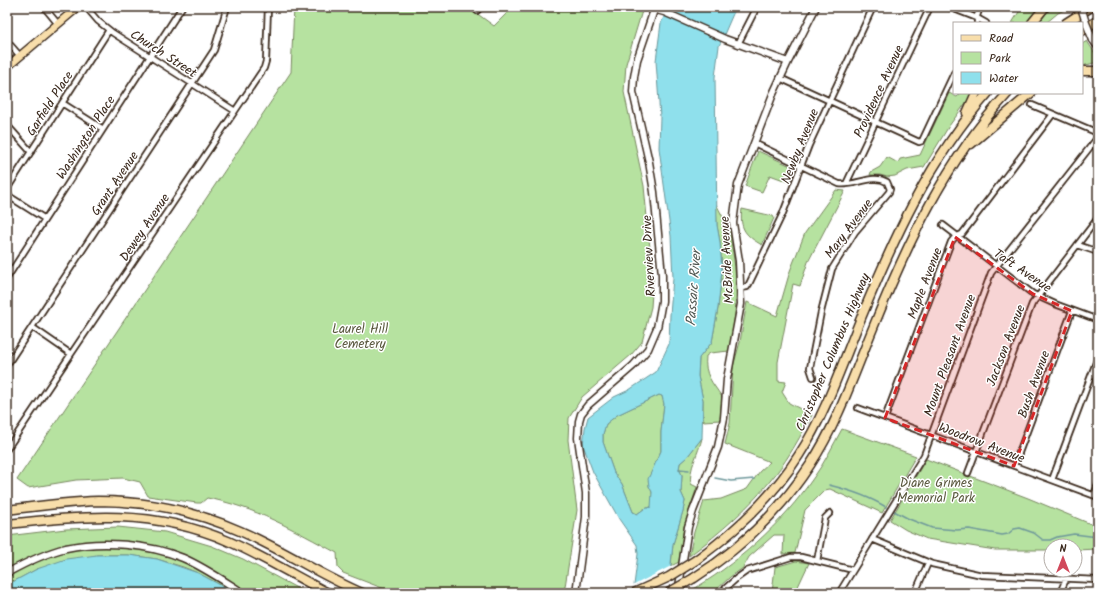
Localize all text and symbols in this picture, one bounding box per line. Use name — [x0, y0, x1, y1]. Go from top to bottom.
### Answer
legend — [953, 22, 1083, 94]
street label: Church Street — [125, 25, 202, 84]
text: Road — [989, 29, 1014, 48]
street label: Providence Avenue — [849, 42, 910, 141]
text: Park — [989, 49, 1011, 68]
street label: Garfield Place — [21, 67, 79, 141]
text: Water — [989, 69, 1019, 88]
street label: Washington Place — [51, 92, 121, 184]
street label: Newby Avenue — [776, 105, 825, 187]
street label: Grant Avenue — [86, 147, 145, 220]
street label: Dewey Avenue — [115, 189, 176, 266]
street label: Mary Avenue — [820, 194, 879, 263]
street label: Riverview Drive — [637, 214, 662, 297]
street label: McBride Avenue — [715, 216, 740, 304]
street label: Taft Avenue — [989, 244, 1056, 299]
street label: Maple Avenue — [902, 245, 949, 322]
water label: Passaic River — [680, 246, 708, 327]
street label: Christopher Columbus Highway — [790, 269, 877, 435]
street label: Mount Pleasant Avenue — [919, 291, 982, 420]
street label: Jackson Avenue — [981, 302, 1032, 389]
park label: Laurel Hill Cemetery — [332, 319, 388, 355]
street label: Bush Avenue — [1012, 348, 1056, 421]
street label: Woodrow Avenue — [935, 417, 1028, 470]
park label: Diane Grimes Memorial Park — [897, 473, 976, 509]
north arrow — [1043, 538, 1083, 578]
text: N — [1060, 540, 1067, 558]

